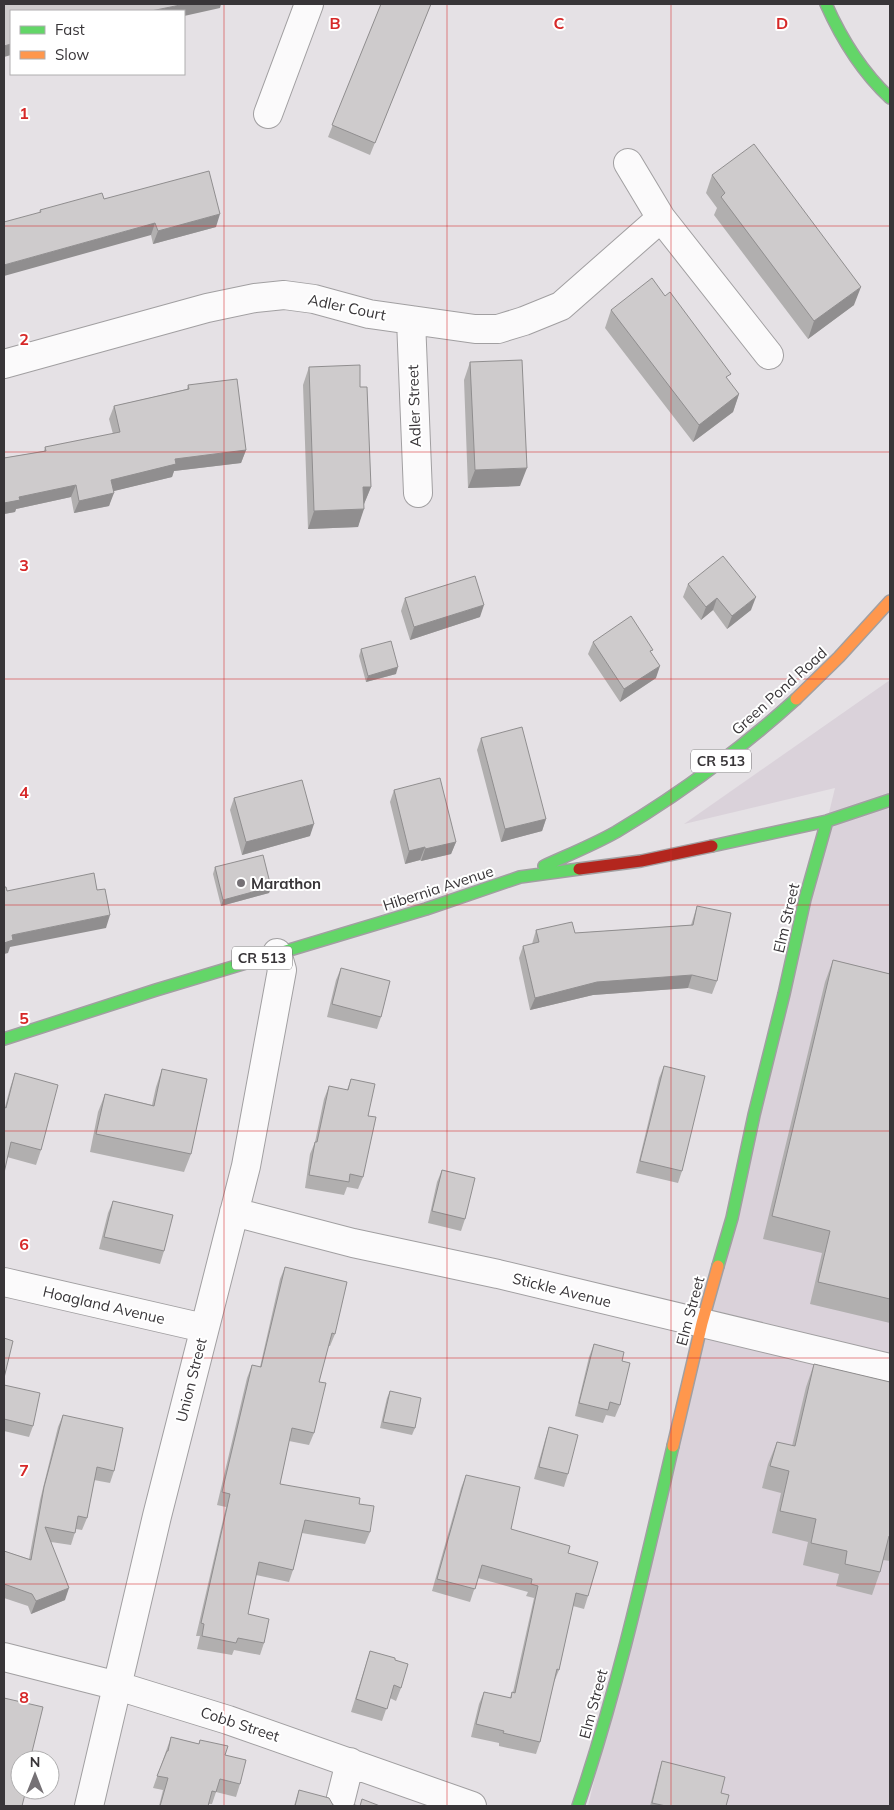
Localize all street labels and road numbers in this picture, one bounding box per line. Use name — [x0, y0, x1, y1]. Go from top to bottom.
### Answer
street label: Adler Court — [306, 289, 388, 325]
street label: Adler Street — [403, 364, 425, 448]
street label: Green Pond Road — [727, 643, 831, 739]
road number: CR 513 — [691, 749, 751, 772]
street label: Hibernia Avenue — [380, 861, 496, 915]
street label: Elm Street — [769, 881, 803, 955]
road number: CR 513 — [232, 946, 292, 970]
street label: Stickle Avenue — [511, 1269, 613, 1311]
street label: Elm Street — [672, 1274, 708, 1348]
street label: Hoagland Avenue — [41, 1282, 167, 1328]
street label: Union Street — [171, 1336, 211, 1424]
street label: Elm Street — [575, 1667, 611, 1741]
street label: Cobb Street — [198, 1702, 282, 1746]

